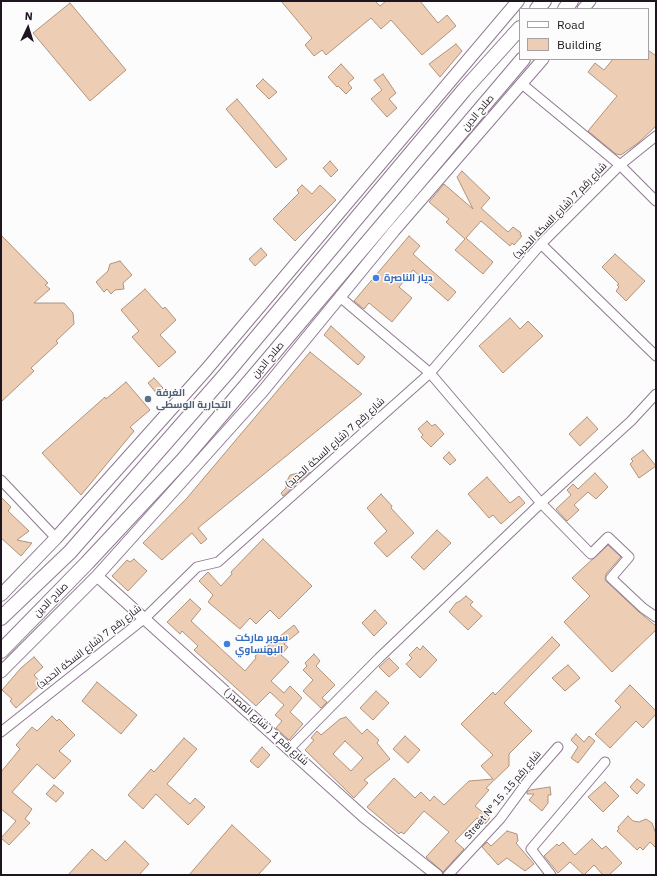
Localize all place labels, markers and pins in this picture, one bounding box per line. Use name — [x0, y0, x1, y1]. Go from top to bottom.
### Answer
place label: ديار الناصرة — [384, 272, 433, 284]
marker: ديار الناصرة — [371, 273, 381, 283]
place label: الغرفة التجارية الوسطى — [156, 387, 231, 410]
marker: الغرفة التجارية الوسطى — [143, 394, 153, 404]
place label: سوبر ماركت البهنساوي — [235, 632, 288, 656]
marker: سوبر ماركت البهنساوي — [222, 639, 232, 649]

